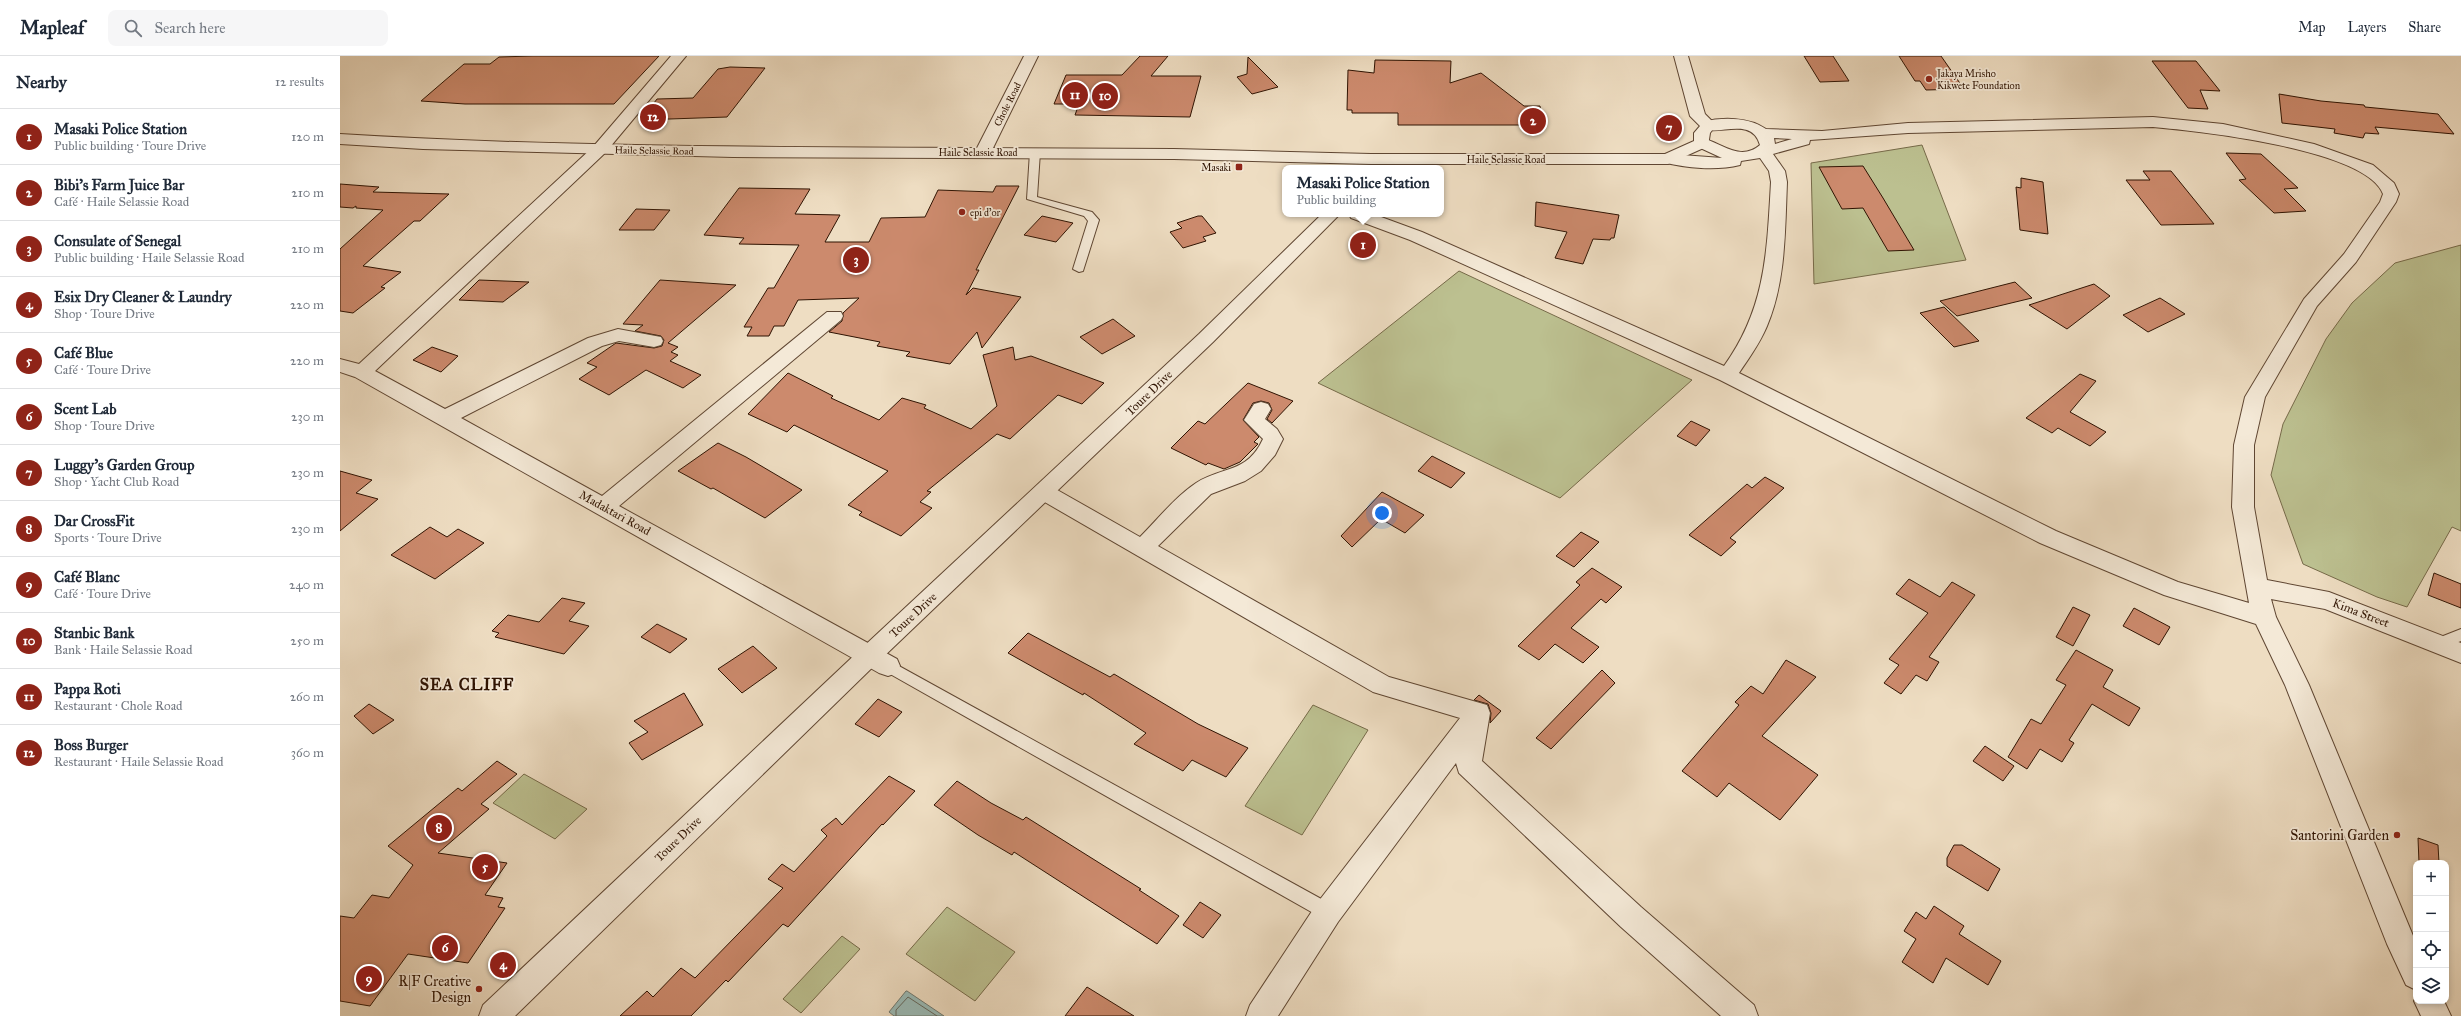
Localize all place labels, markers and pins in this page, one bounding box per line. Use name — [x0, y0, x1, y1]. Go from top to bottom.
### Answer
place label: Jakaya Mrisho Kikwete Foundation — [1936, 68, 2021, 92]
marker: Jakaya Mrisho Kikwete Foundation — [1924, 74, 1934, 84]
pin: 11 — [1062, 80, 1088, 110]
pin: 10 — [1092, 81, 1118, 111]
pin: 12 — [640, 102, 666, 132]
pin: 2 — [1520, 106, 1546, 136]
pin: 7 — [1656, 113, 1682, 143]
place label: Masaki — [1201, 162, 1231, 174]
marker: Masaki — [1234, 162, 1244, 172]
marker: epi d'or — [957, 207, 967, 217]
place label: epi d'or — [970, 207, 1001, 219]
pin: 1 — [1350, 230, 1376, 260]
pin: 3 — [843, 245, 869, 275]
pin: 8 — [426, 813, 452, 843]
place label: Santorini Garden — [2290, 827, 2389, 844]
marker: Santorini Garden — [2392, 830, 2402, 840]
pin: 5 — [472, 852, 498, 882]
pin: 6 — [432, 933, 458, 963]
pin: 4 — [490, 950, 516, 980]
pin: 9 — [356, 964, 382, 994]
place label: R|F Creative Design — [398, 973, 471, 1006]
marker: R|F Creative Design — [474, 984, 484, 994]

